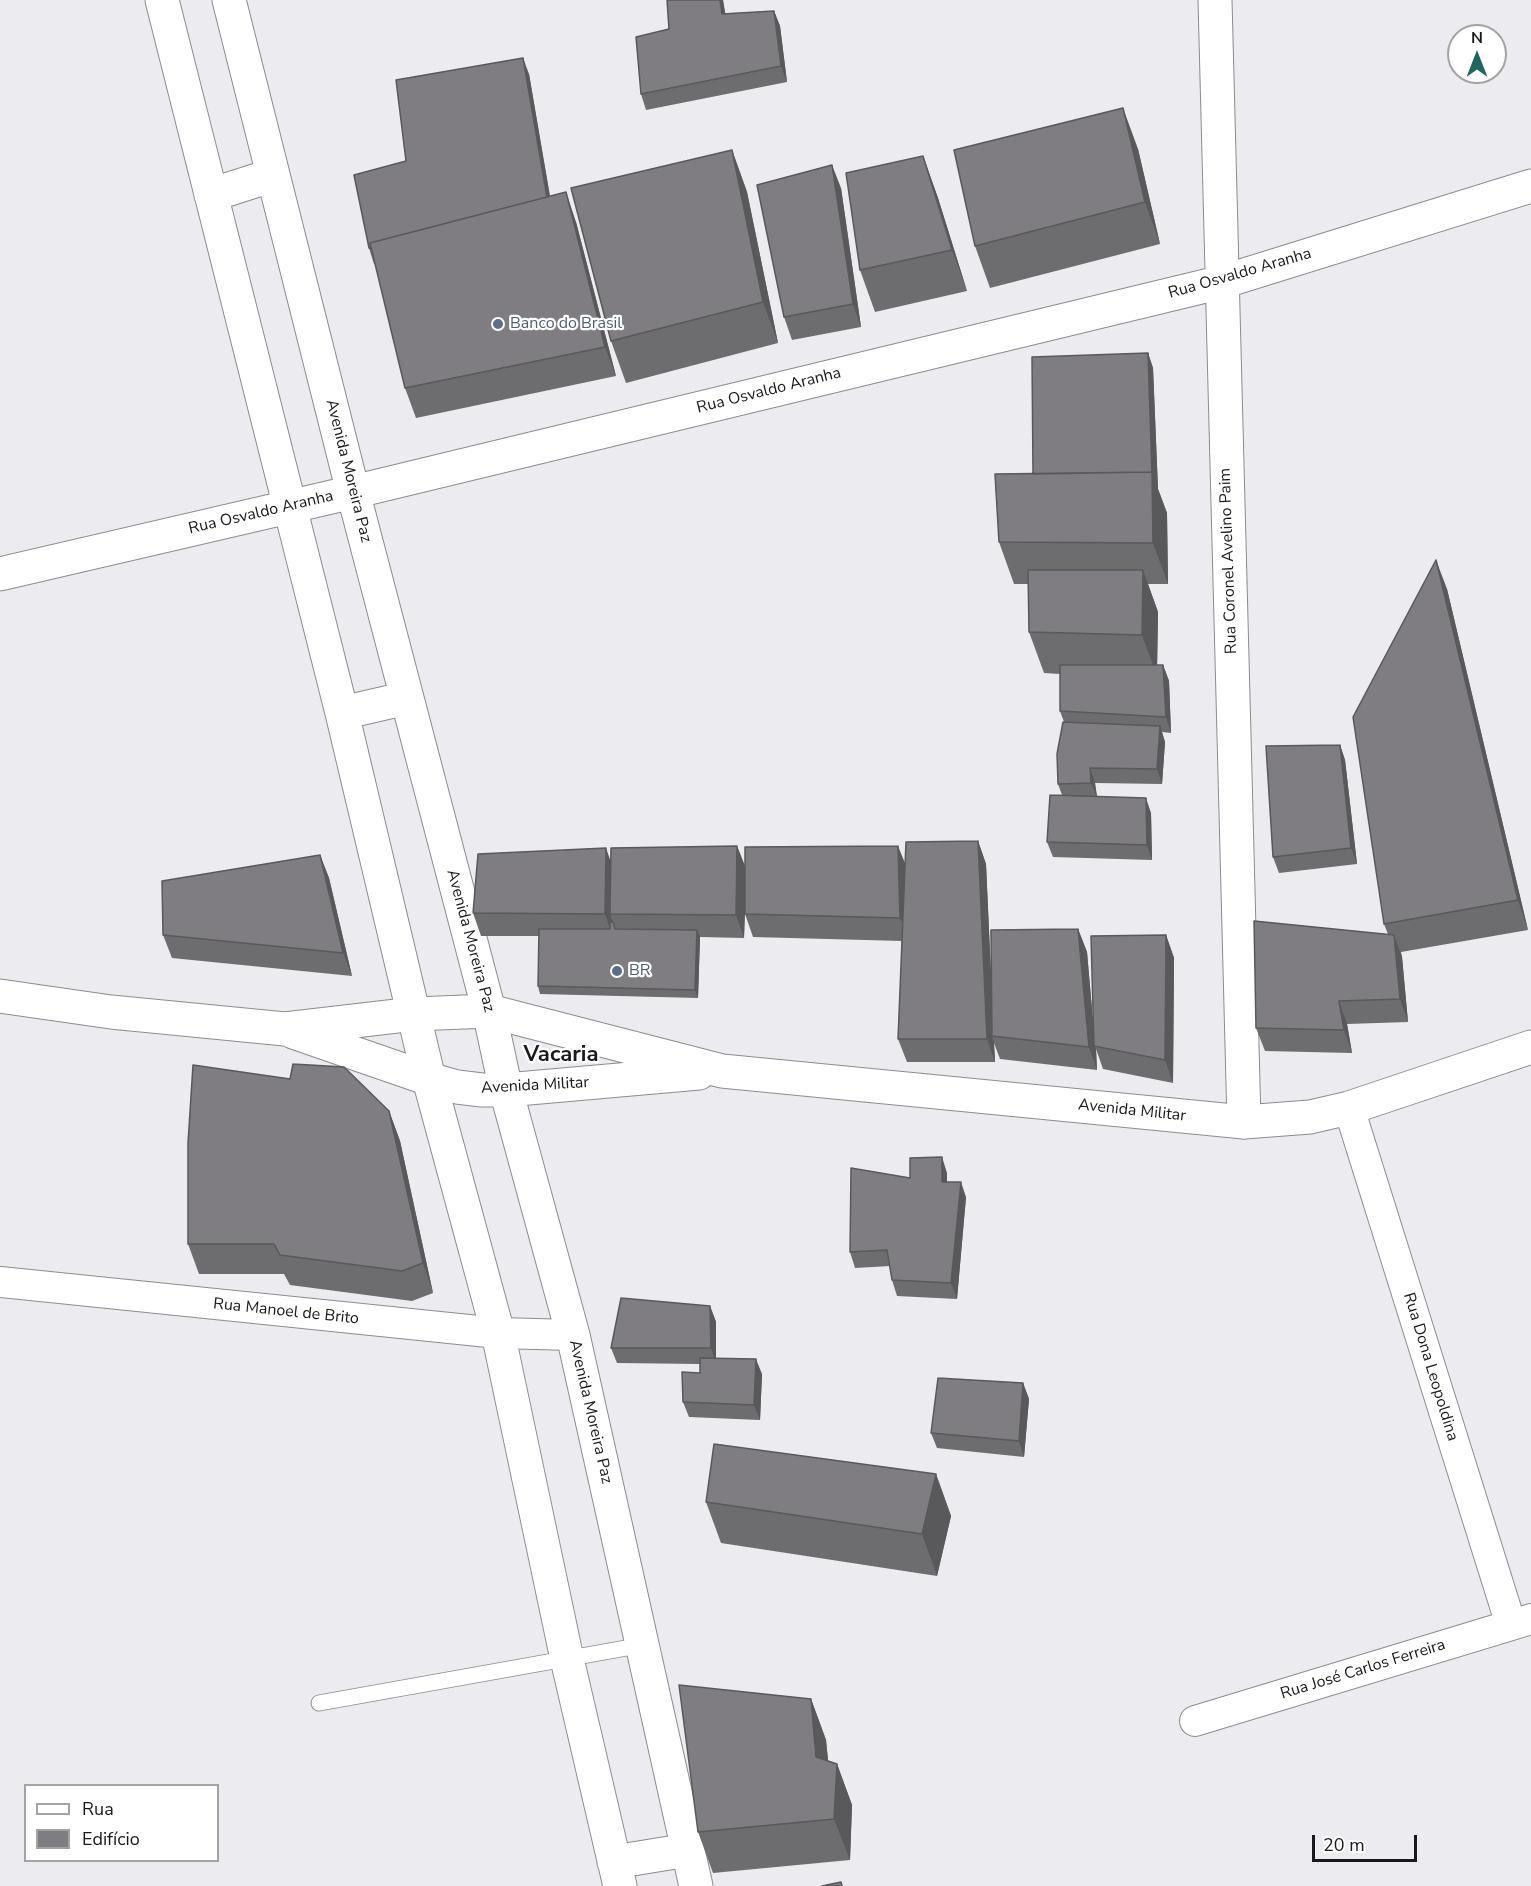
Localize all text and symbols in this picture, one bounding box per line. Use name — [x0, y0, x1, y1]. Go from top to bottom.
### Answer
north arrow — [1447, 24, 1507, 84]
text: N — [1471, 27, 1483, 49]
street label: Rua Osvaldo Aranha — [1166, 244, 1314, 304]
place label: Banco do Brasil — [510, 314, 622, 334]
marker: Banco do Brasil — [491, 317, 505, 331]
street label: Rua Osvaldo Aranha — [695, 364, 843, 418]
street label: Avenida Moreira Paz — [321, 397, 375, 545]
street label: Rua Coronel Avelino Paim — [1216, 468, 1242, 654]
street label: Rua Osvaldo Aranha — [187, 487, 335, 539]
street label: Avenida Moreira Paz — [442, 868, 498, 1014]
place label: BR — [629, 961, 651, 981]
marker: BR — [610, 964, 624, 978]
district label: Vacaria — [523, 1043, 599, 1069]
street label: Avenida Militar — [480, 1074, 590, 1098]
street label: Avenida Militar — [1077, 1096, 1187, 1126]
street label: Rua Dona Leopoldina — [1398, 1290, 1462, 1444]
street label: Rua Manoel de Brito — [212, 1295, 360, 1329]
street label: Avenida Moreira Paz — [564, 1338, 616, 1486]
street label: Rua José Carlos Ferreira — [1278, 1636, 1448, 1704]
legend — [24, 1784, 219, 1862]
text: Rua — [82, 1797, 114, 1821]
scale bar — [1315, 1823, 1420, 1861]
text: Edifício — [82, 1827, 140, 1851]
text: 20 m — [1323, 1833, 1365, 1857]

